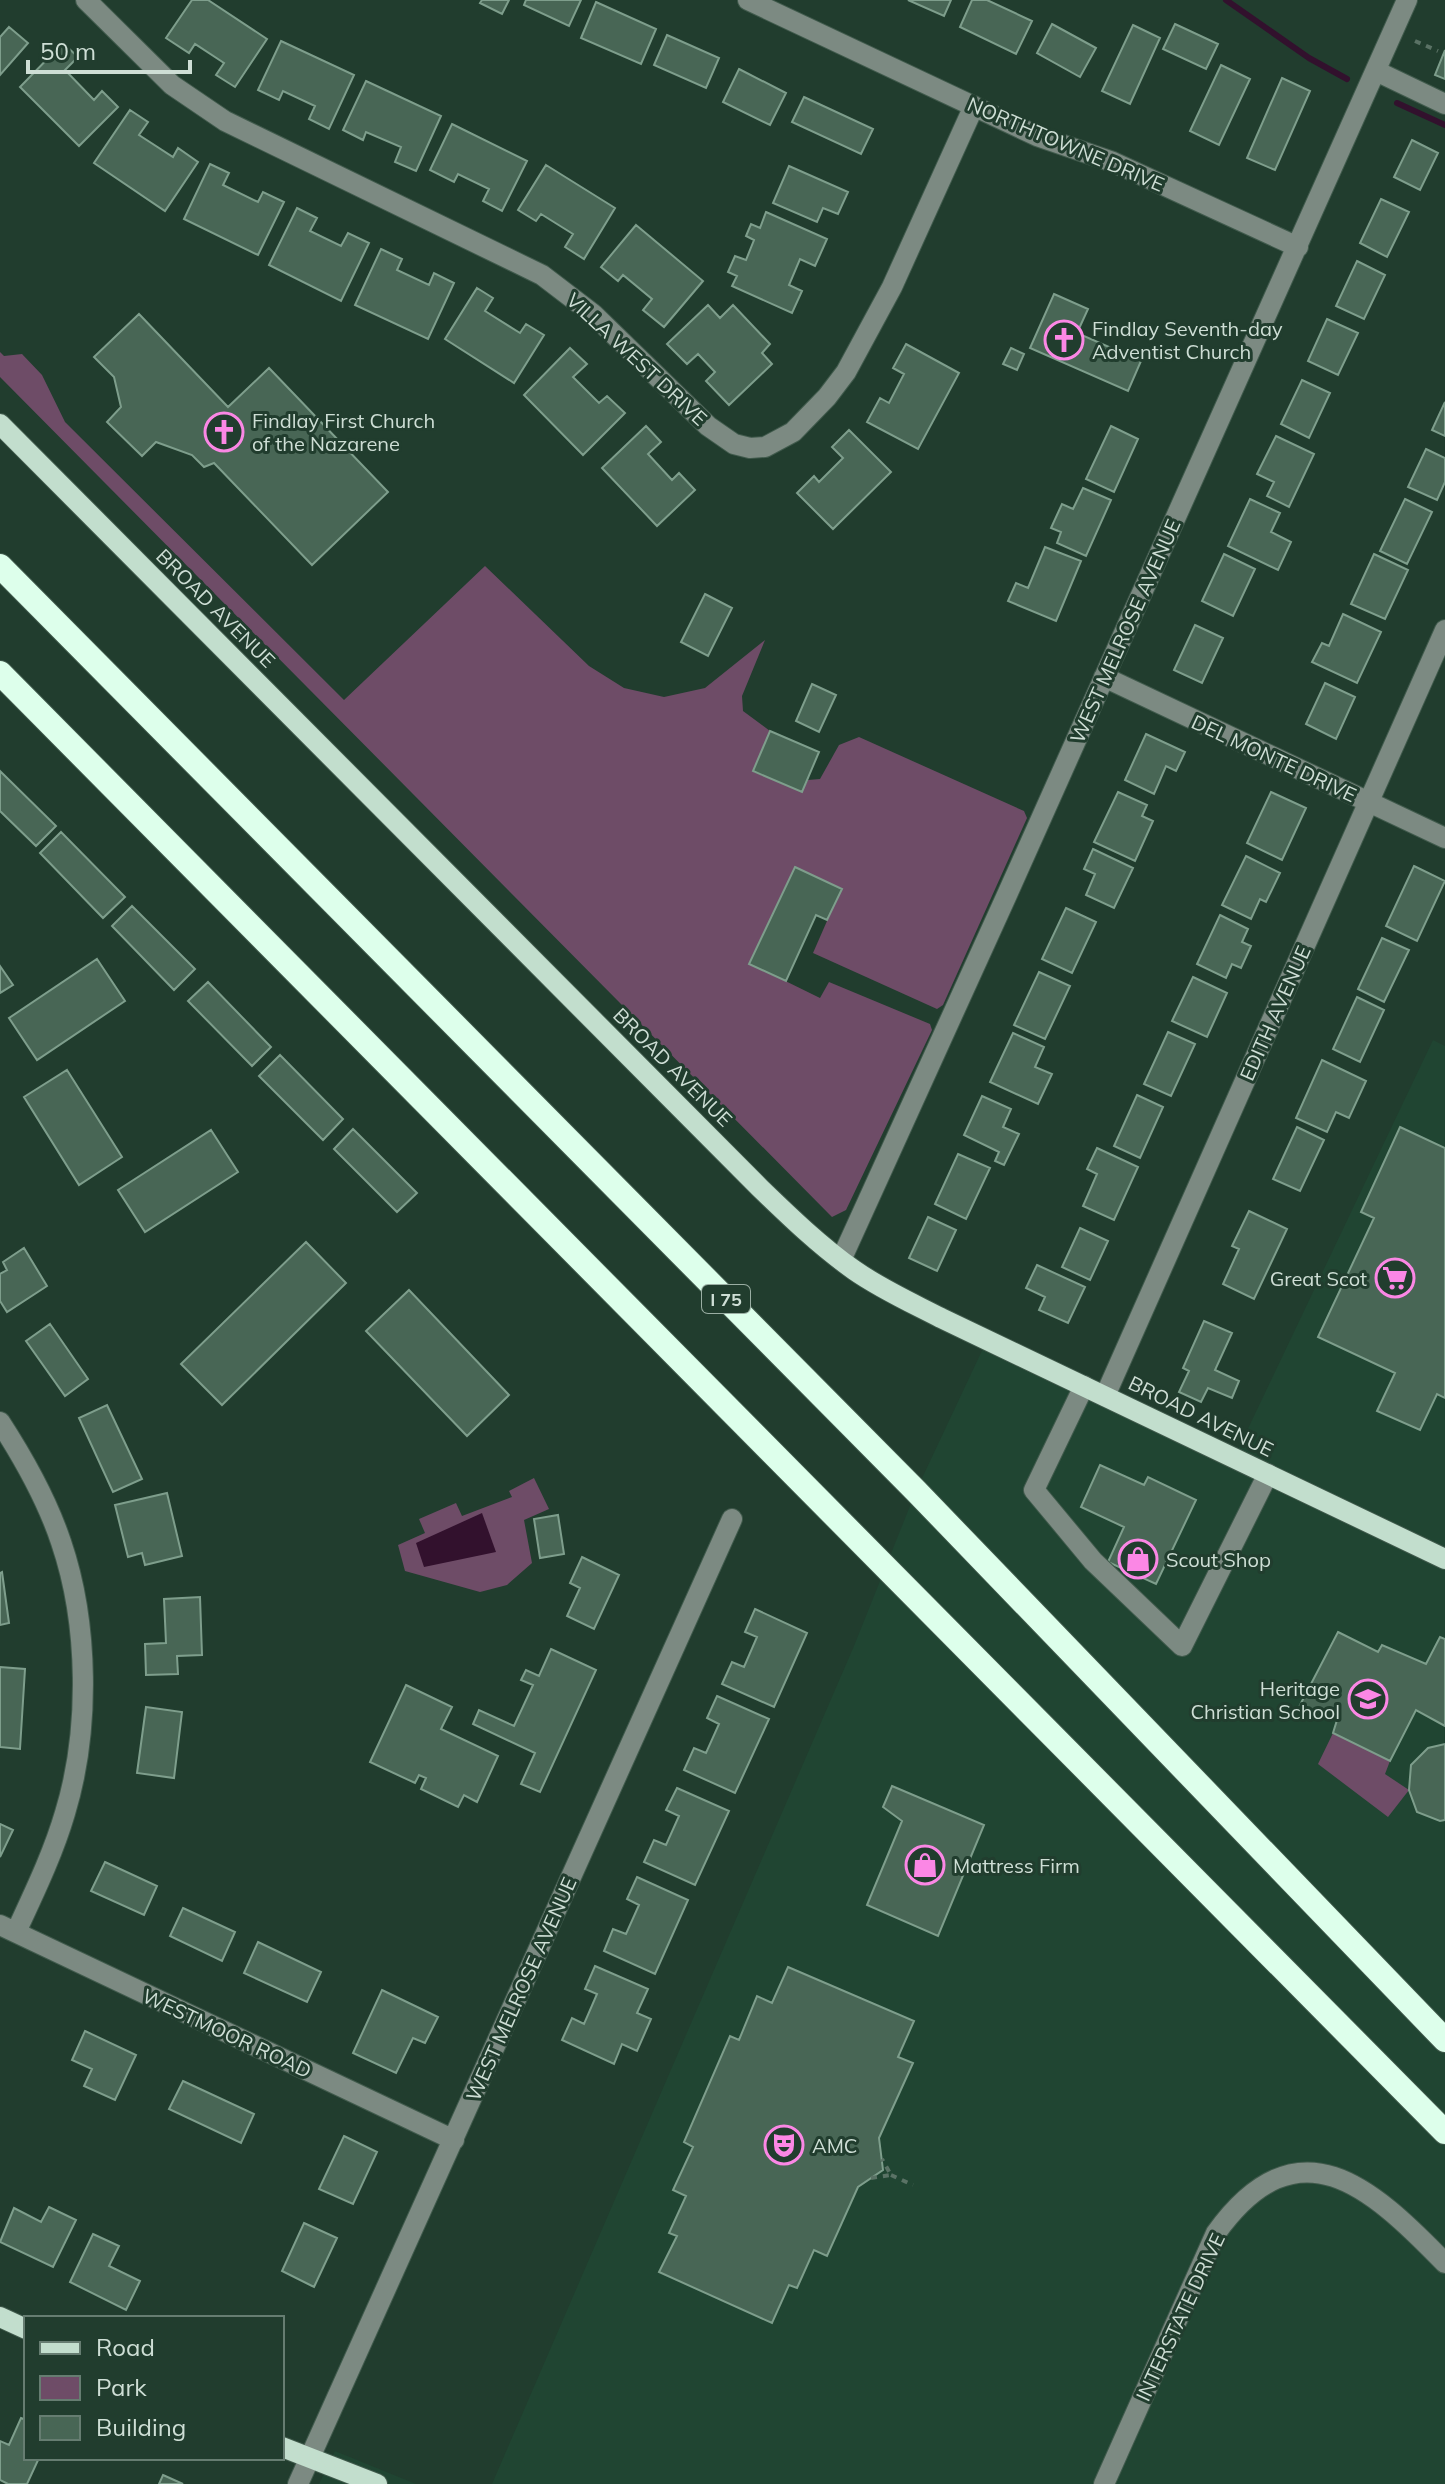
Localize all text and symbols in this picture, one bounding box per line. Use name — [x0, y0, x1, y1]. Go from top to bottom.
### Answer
scale bar — [28, 24, 190, 74]
text: 50 m — [40, 36, 96, 66]
street label: NORTHTOWNE DRIVE — [964, 91, 1168, 197]
street label: VILLA WEST DRIVE — [561, 287, 713, 431]
place label: Findlay Seventh-day Adventist Church — [1092, 316, 1283, 364]
church icon: Findlay Seventh-day Adventist Church — [1043, 319, 1085, 361]
place label: Findlay First Church of the Nazarene — [252, 408, 435, 456]
church icon: Findlay First Church of the Nazarene — [203, 411, 245, 453]
street label: WEST MELROSE AVENUE — [1064, 515, 1186, 747]
street label: BROAD AVENUE — [151, 543, 281, 673]
street label: DEL MONTE DRIVE — [1188, 709, 1360, 807]
street label: EDITH AVENUE — [1234, 942, 1316, 1084]
street label: BROAD AVENUE — [608, 1002, 738, 1132]
supermarket icon: Great Scot — [1374, 1257, 1416, 1299]
place label: Great Scot — [1270, 1266, 1367, 1291]
road number: I 75 — [702, 1285, 750, 1313]
street label: BROAD AVENUE — [1125, 1370, 1277, 1462]
shop icon: Scout Shop — [1117, 1538, 1159, 1580]
place label: Scout Shop — [1166, 1547, 1271, 1572]
place label: Heritage Christian School — [1190, 1676, 1340, 1724]
school or university icon: Heritage Christian School — [1347, 1678, 1389, 1720]
shop icon: Mattress Firm — [904, 1844, 946, 1886]
place label: Mattress Firm — [953, 1853, 1080, 1878]
street label: WEST MELROSE AVENUE — [460, 1873, 582, 2105]
street label: WESTMOOR ROAD — [138, 1983, 316, 2083]
theatre icon: AMC — [763, 2124, 805, 2166]
place label: AMC — [812, 2133, 858, 2158]
street label: INTERSTATE DRIVE — [1130, 2229, 1230, 2405]
legend — [24, 2316, 284, 2460]
text: Road — [96, 2332, 155, 2362]
text: Park — [96, 2372, 147, 2402]
text: Building — [96, 2412, 186, 2442]

